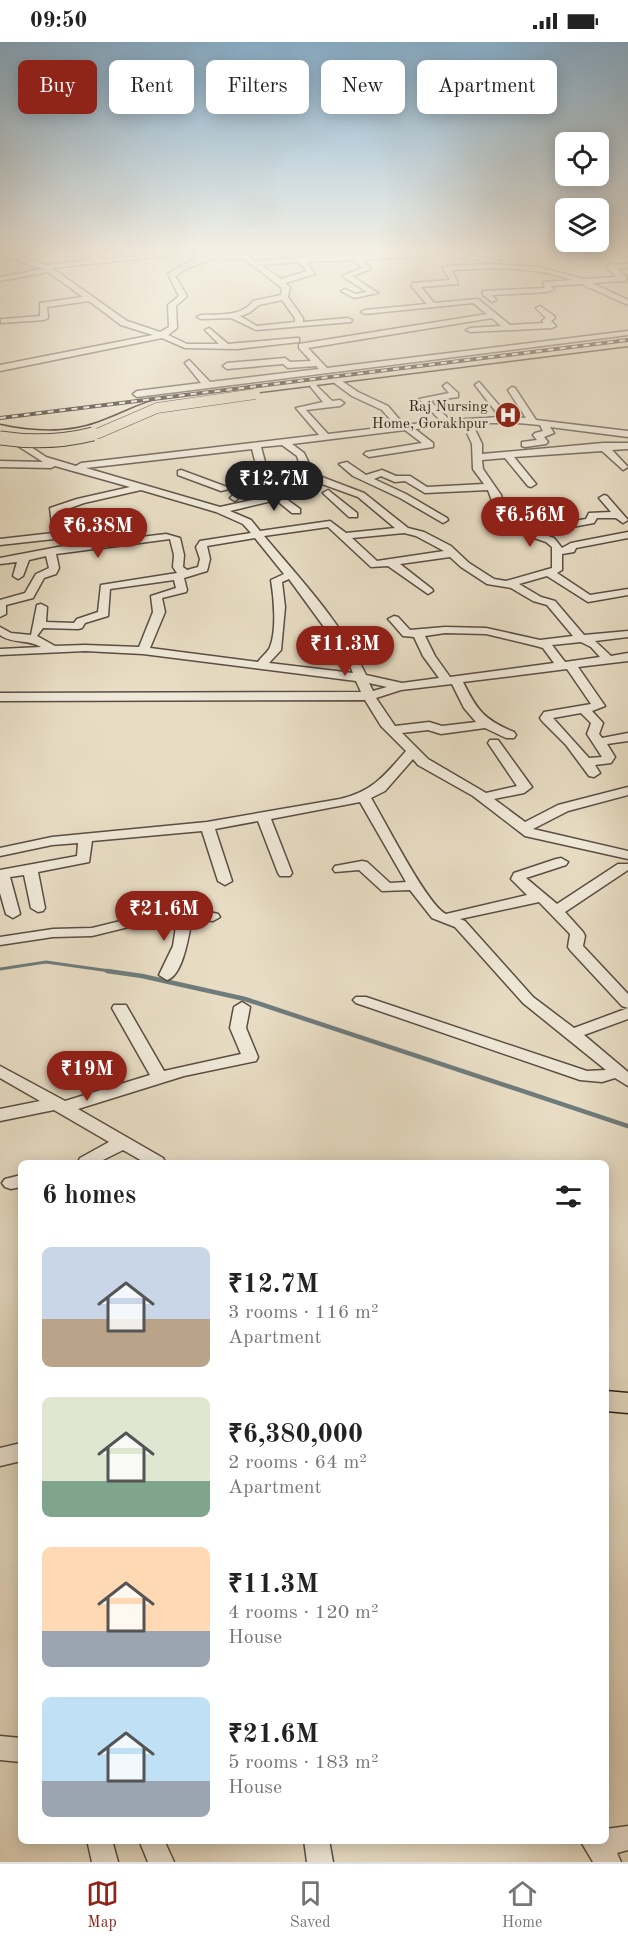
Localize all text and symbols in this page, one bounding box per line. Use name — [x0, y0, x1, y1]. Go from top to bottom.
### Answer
text: 09:50 — [30, 10, 87, 32]
chip: Buy — [18, 60, 97, 114]
chip: Rent — [109, 60, 194, 114]
chip: Filters — [206, 60, 309, 114]
chip: New — [321, 60, 405, 114]
chip: Apartment — [417, 60, 557, 114]
map controls — [555, 132, 609, 252]
button: locate — [555, 132, 609, 186]
button: layers — [555, 198, 609, 252]
place label: Raj Nursing Home, Gorakhpur — [372, 400, 488, 432]
hospital icon: Raj Nursing Home, Gorakhpur — [493, 400, 523, 430]
pin: ₹12.7M — [225, 461, 323, 512]
text: ₹12.7M — [239, 470, 309, 490]
pin: ₹6.56M — [481, 497, 579, 548]
text: ₹6.56M — [495, 506, 565, 526]
pin: ₹6.38M — [49, 508, 147, 559]
text: ₹6.38M — [63, 517, 133, 537]
pin: ₹11.3M — [296, 626, 394, 677]
text: ₹11.3M — [310, 635, 380, 655]
pin: ₹21.6M — [115, 891, 213, 942]
text: ₹21.6M — [129, 900, 199, 920]
pin: ₹19M — [51, 1051, 123, 1102]
text: ₹19M — [61, 1060, 113, 1080]
icon: filters — [552, 1180, 585, 1213]
text: 6 homes — [42, 1183, 136, 1209]
icon: home — [90, 1271, 162, 1343]
text: ₹12.7M — [228, 1272, 319, 1298]
text: 3 rooms · 116 m² — [228, 1303, 378, 1323]
text: Apartment — [228, 1328, 322, 1348]
icon: home — [90, 1421, 162, 1493]
text: ₹6,380,000 — [228, 1422, 363, 1448]
text: 2 rooms · 64 m² — [228, 1453, 367, 1473]
text: Apartment — [228, 1478, 322, 1498]
icon: home — [90, 1571, 162, 1643]
text: ₹11.3M — [228, 1572, 319, 1598]
text: 4 rooms · 120 m² — [228, 1603, 378, 1623]
text: House — [228, 1628, 282, 1648]
icon: home — [90, 1721, 162, 1793]
text: ₹21.6M — [228, 1722, 319, 1748]
text: 5 rooms · 183 m² — [228, 1753, 378, 1773]
text: House — [228, 1778, 282, 1798]
tab: Map — [86, 1877, 119, 1933]
tab: Saved — [290, 1877, 331, 1933]
tab: Home — [502, 1877, 542, 1933]

